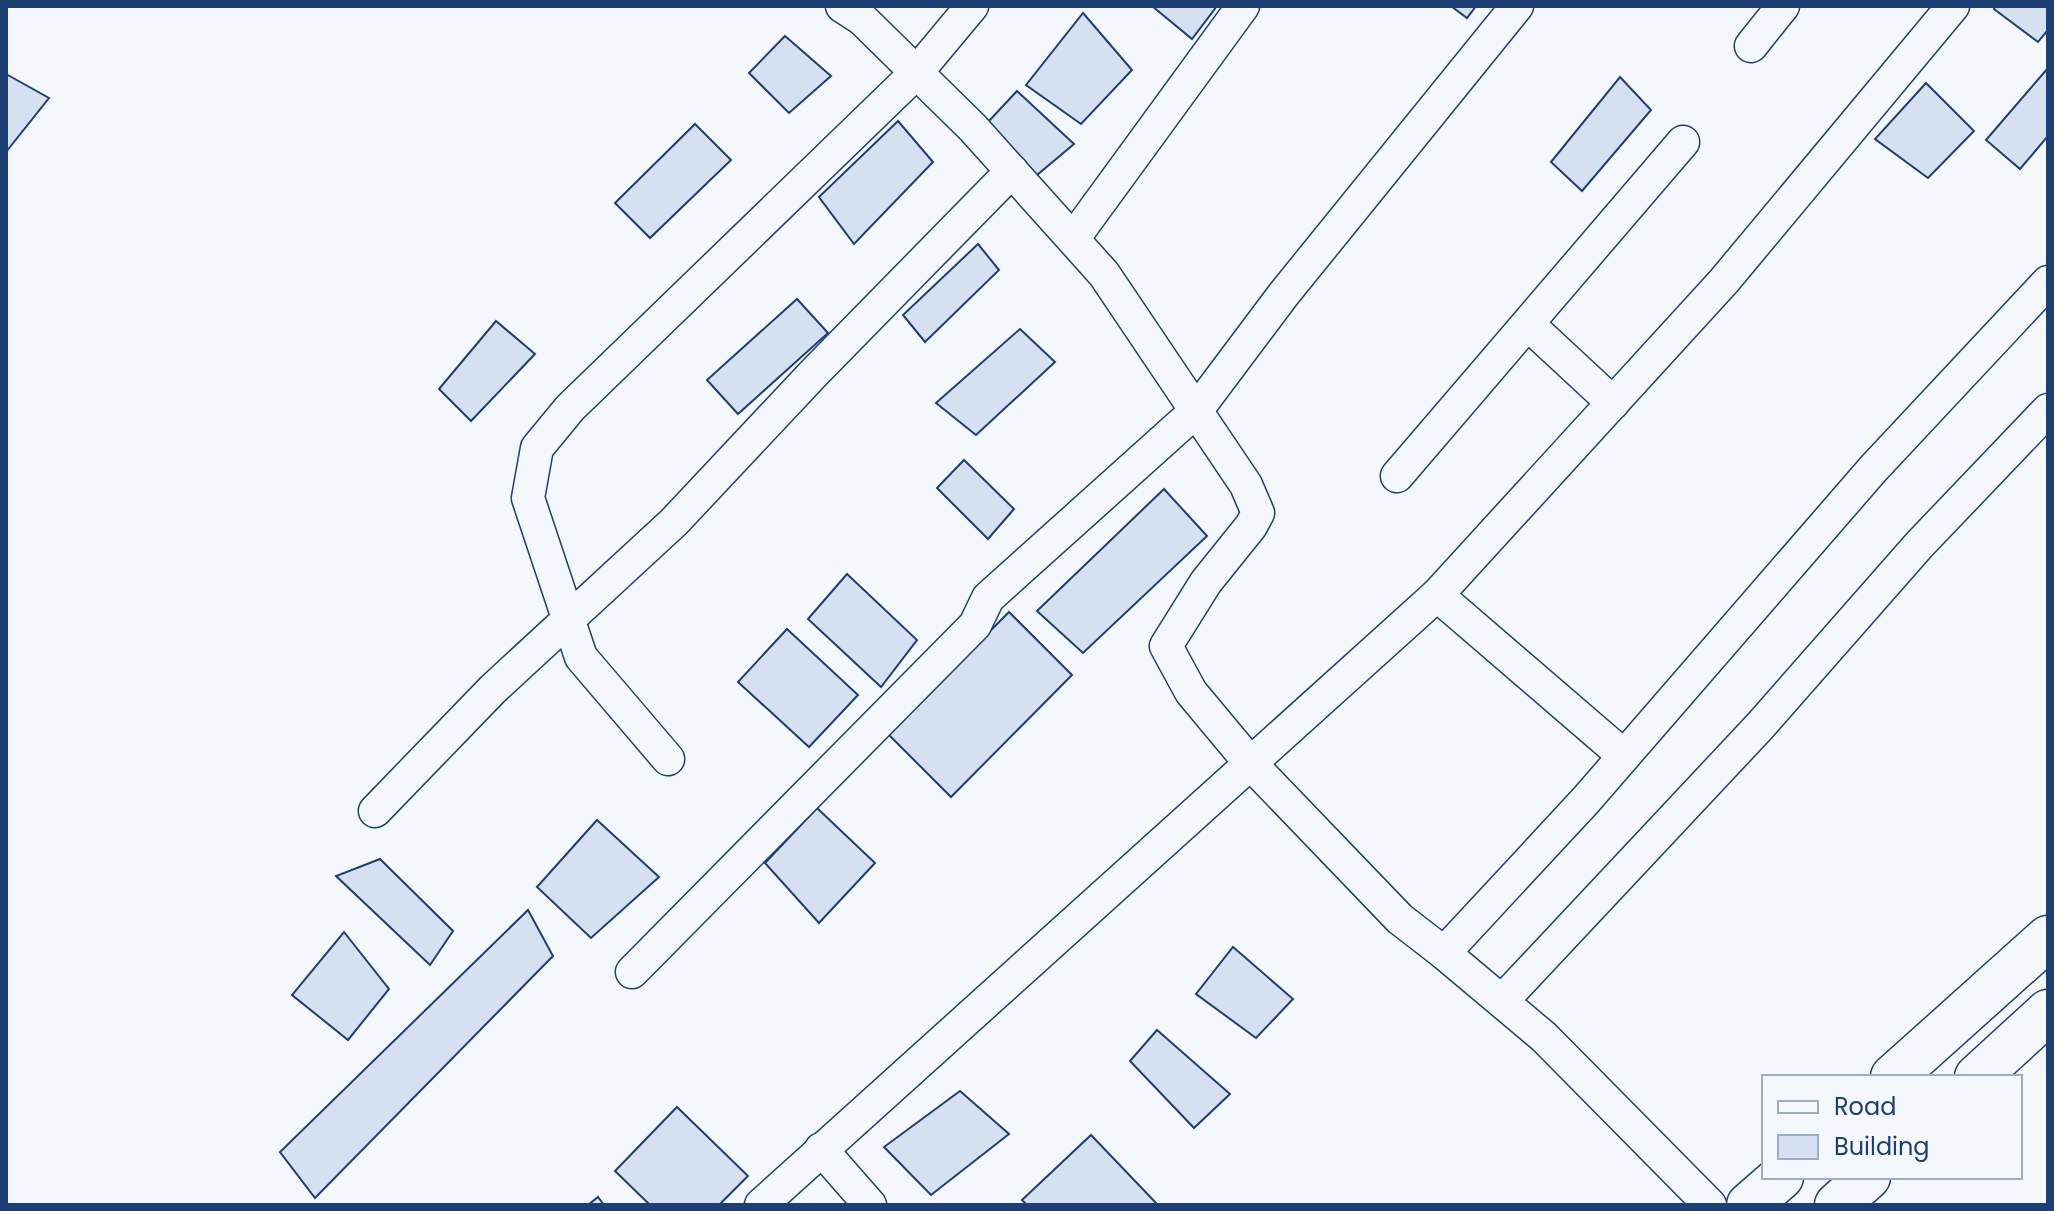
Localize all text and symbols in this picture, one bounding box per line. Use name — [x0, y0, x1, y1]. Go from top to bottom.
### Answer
legend — [1762, 1075, 2022, 1179]
text: Road — [1834, 1090, 1896, 1123]
text: Building — [1834, 1130, 1930, 1163]

